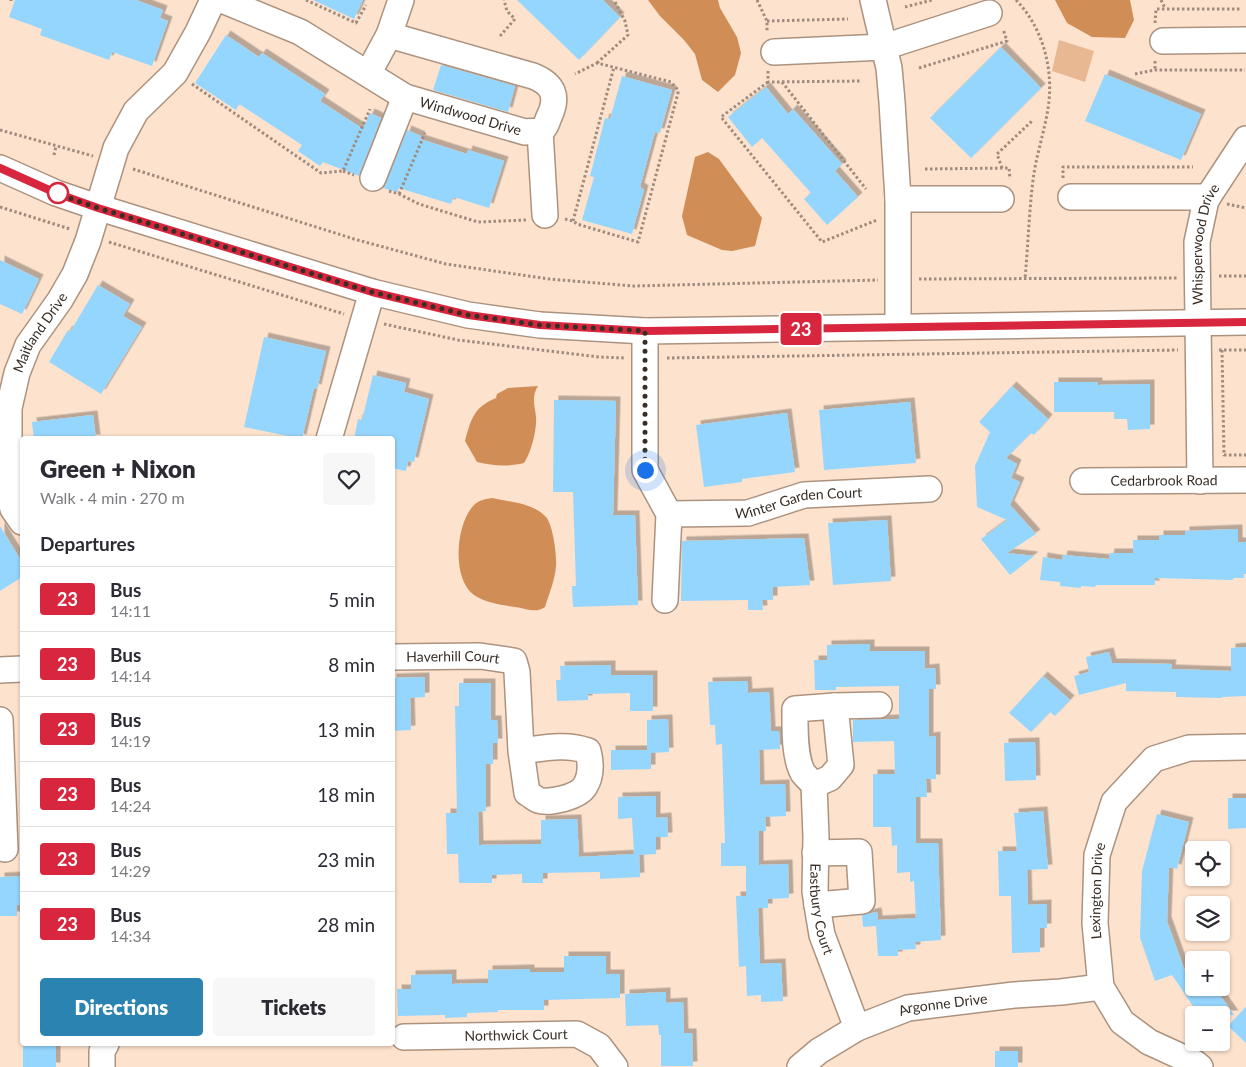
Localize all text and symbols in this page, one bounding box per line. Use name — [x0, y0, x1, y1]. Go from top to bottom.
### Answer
street label: Windwood Drive — [418, 93, 523, 138]
street label: Whisperwood Drive — [1188, 180, 1223, 305]
unlabelled marker — [47, 182, 69, 204]
street label: Maitland Drive — [9, 289, 70, 375]
line badge: 23 — [778, 313, 824, 345]
text: 23 — [791, 318, 811, 340]
button: heart — [323, 453, 375, 505]
text: Green + Nixon — [40, 454, 196, 483]
your location — [633, 458, 658, 483]
street label: Cedarbrook Road — [1110, 471, 1218, 489]
street label: Winter Garden Court — [735, 483, 863, 521]
text: Walk · 4 min · 270 m — [40, 488, 185, 507]
text: Departures — [40, 532, 135, 555]
text: Bus — [110, 578, 141, 601]
text: 23 — [57, 588, 78, 610]
text: 5 min — [328, 588, 375, 611]
text: 14:11 — [110, 601, 151, 620]
text: Bus — [110, 643, 141, 666]
street label: Haverhill Court — [406, 647, 501, 667]
text: 23 — [57, 653, 78, 675]
text: 8 min — [328, 653, 375, 676]
text: 14:14 — [110, 666, 151, 685]
text: Bus — [110, 708, 141, 731]
text: 23 — [57, 718, 78, 740]
text: 13 min — [317, 718, 375, 741]
text: 14:19 — [110, 731, 151, 750]
text: Bus — [110, 773, 141, 796]
text: 23 — [57, 783, 78, 805]
text: 18 min — [317, 783, 375, 806]
text: 14:24 — [110, 796, 151, 815]
text: Bus — [110, 838, 141, 861]
street label: Lexington Drive — [1086, 840, 1109, 940]
map controls — [1185, 841, 1230, 1051]
button: locate — [1185, 841, 1230, 886]
text: 23 — [57, 848, 78, 870]
text: 23 min — [317, 848, 375, 871]
text: 14:29 — [110, 861, 151, 880]
street label: Eastbury Court — [807, 863, 838, 957]
button: layers — [1185, 896, 1230, 941]
text: Bus — [110, 903, 141, 926]
text: 23 — [57, 913, 78, 935]
text: 28 min — [317, 913, 375, 936]
text: 14:34 — [110, 926, 151, 945]
button: + — [1185, 951, 1230, 996]
button: Directions — [40, 978, 203, 1036]
button: Tickets — [213, 978, 375, 1036]
street label: Argonne Drive — [896, 989, 988, 1019]
button: − — [1185, 1006, 1230, 1051]
street label: Northwick Court — [464, 1025, 568, 1044]

